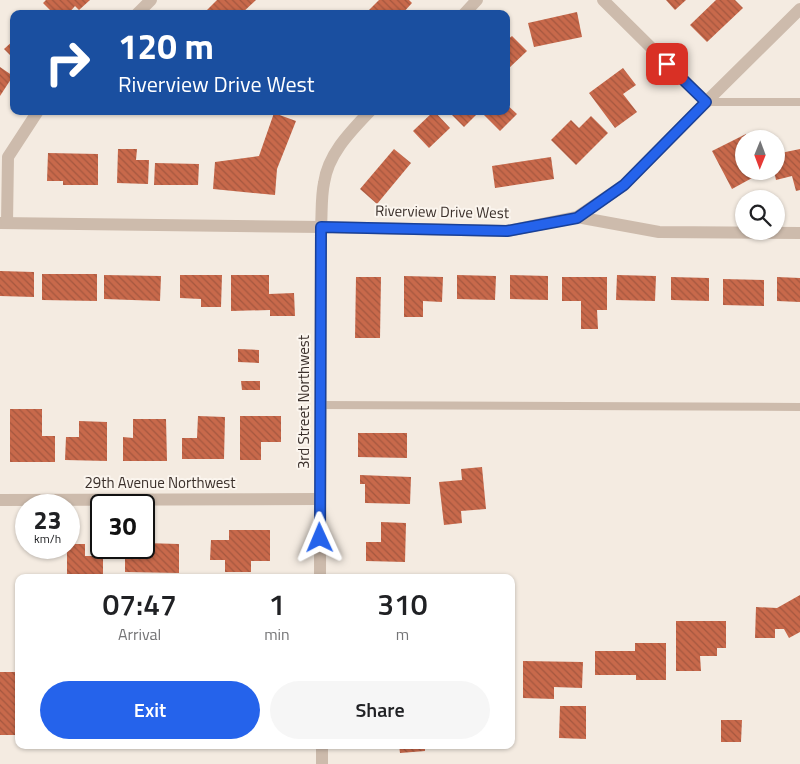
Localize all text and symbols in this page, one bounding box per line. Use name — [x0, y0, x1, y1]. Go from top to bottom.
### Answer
text: 120 m — [118, 19, 214, 73]
icon: right — [35, 30, 100, 95]
pin — [646, 43, 688, 85]
icon: arrive — [653, 50, 681, 78]
text: Riverview Drive West — [118, 67, 315, 101]
north arrow — [735, 130, 785, 180]
map controls — [735, 130, 785, 240]
button: search — [735, 190, 785, 240]
street label: Riverview Drive West — [375, 199, 510, 224]
street label: 3rd Street Northwest — [292, 334, 315, 469]
street label: 29th Avenue Northwest — [84, 471, 236, 494]
speed limit sign: 30 — [90, 494, 155, 559]
text: 23 — [33, 501, 62, 539]
position arrow — [293, 511, 345, 563]
text: km/h — [34, 529, 61, 548]
text: 07:47 — [102, 581, 177, 627]
text: 1 — [269, 581, 285, 627]
text: 310 — [377, 581, 428, 627]
text: Arrival — [118, 622, 161, 646]
text: min — [264, 622, 290, 646]
text: m — [396, 622, 409, 646]
button: Exit — [40, 681, 260, 739]
button: Share — [270, 681, 490, 739]

